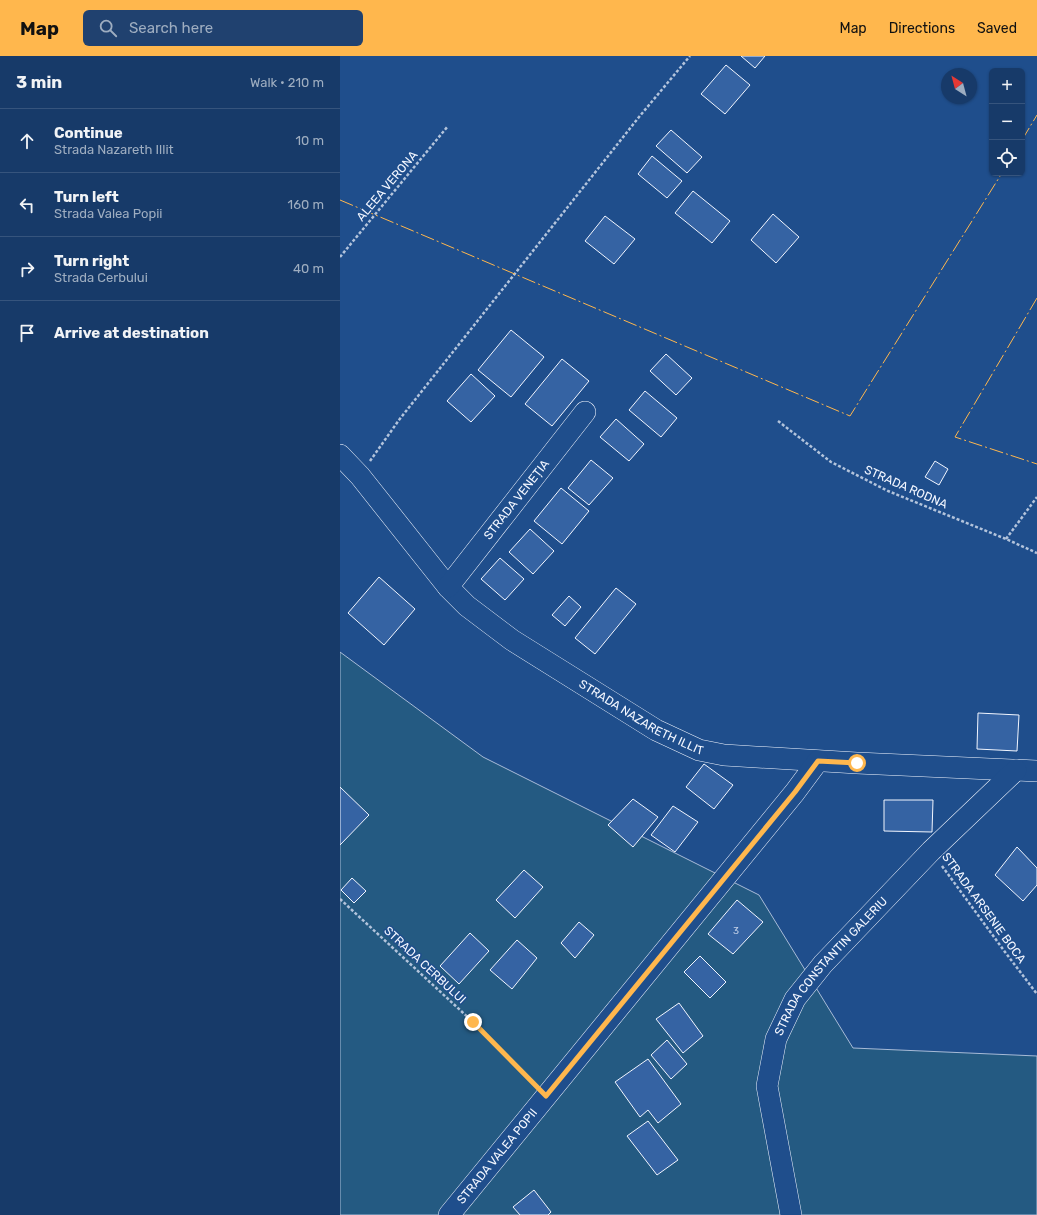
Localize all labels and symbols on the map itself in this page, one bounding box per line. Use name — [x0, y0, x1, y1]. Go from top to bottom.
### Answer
north arrow — [941, 68, 977, 104]
street label: ALEEA VERONA — [354, 148, 420, 224]
street label: STRADA VENEȚIA — [481, 457, 552, 542]
street label: STRADA RODNA — [862, 462, 950, 512]
street label: STRADA NAZARETH ILLIT — [576, 677, 705, 758]
route start — [848, 754, 866, 772]
street label: STRADA ARSENIE BOCA — [939, 850, 1029, 966]
street label: STRADA CONSTANTIN GALERIU — [772, 894, 890, 1038]
street label: STRADA CERBULUI — [381, 923, 469, 1007]
house number: 3 — [733, 925, 739, 937]
route end — [464, 1013, 482, 1031]
street label: STRADA VALEA POPII — [454, 1106, 540, 1207]

